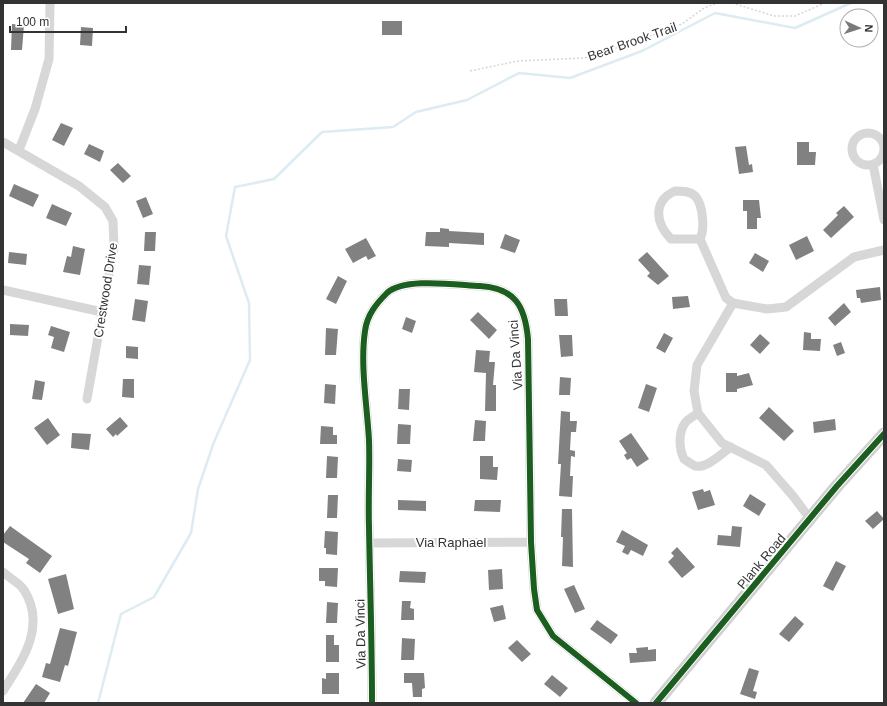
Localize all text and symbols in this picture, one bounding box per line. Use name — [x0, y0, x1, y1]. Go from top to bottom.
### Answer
scale bar — [10, 8, 126, 34]
north arrow — [839, 8, 879, 48]
text: 100 m — [16, 15, 49, 29]
street label: Bear Brook Trail — [586, 19, 679, 64]
text: N — [863, 24, 875, 33]
street label: Crestwood Drive — [91, 241, 120, 339]
street label: Via Da Vinci — [506, 319, 525, 391]
street label: Plank Road — [734, 531, 789, 592]
street label: Via Raphael — [416, 535, 486, 550]
street label: Via Da Vinci — [352, 599, 369, 669]

